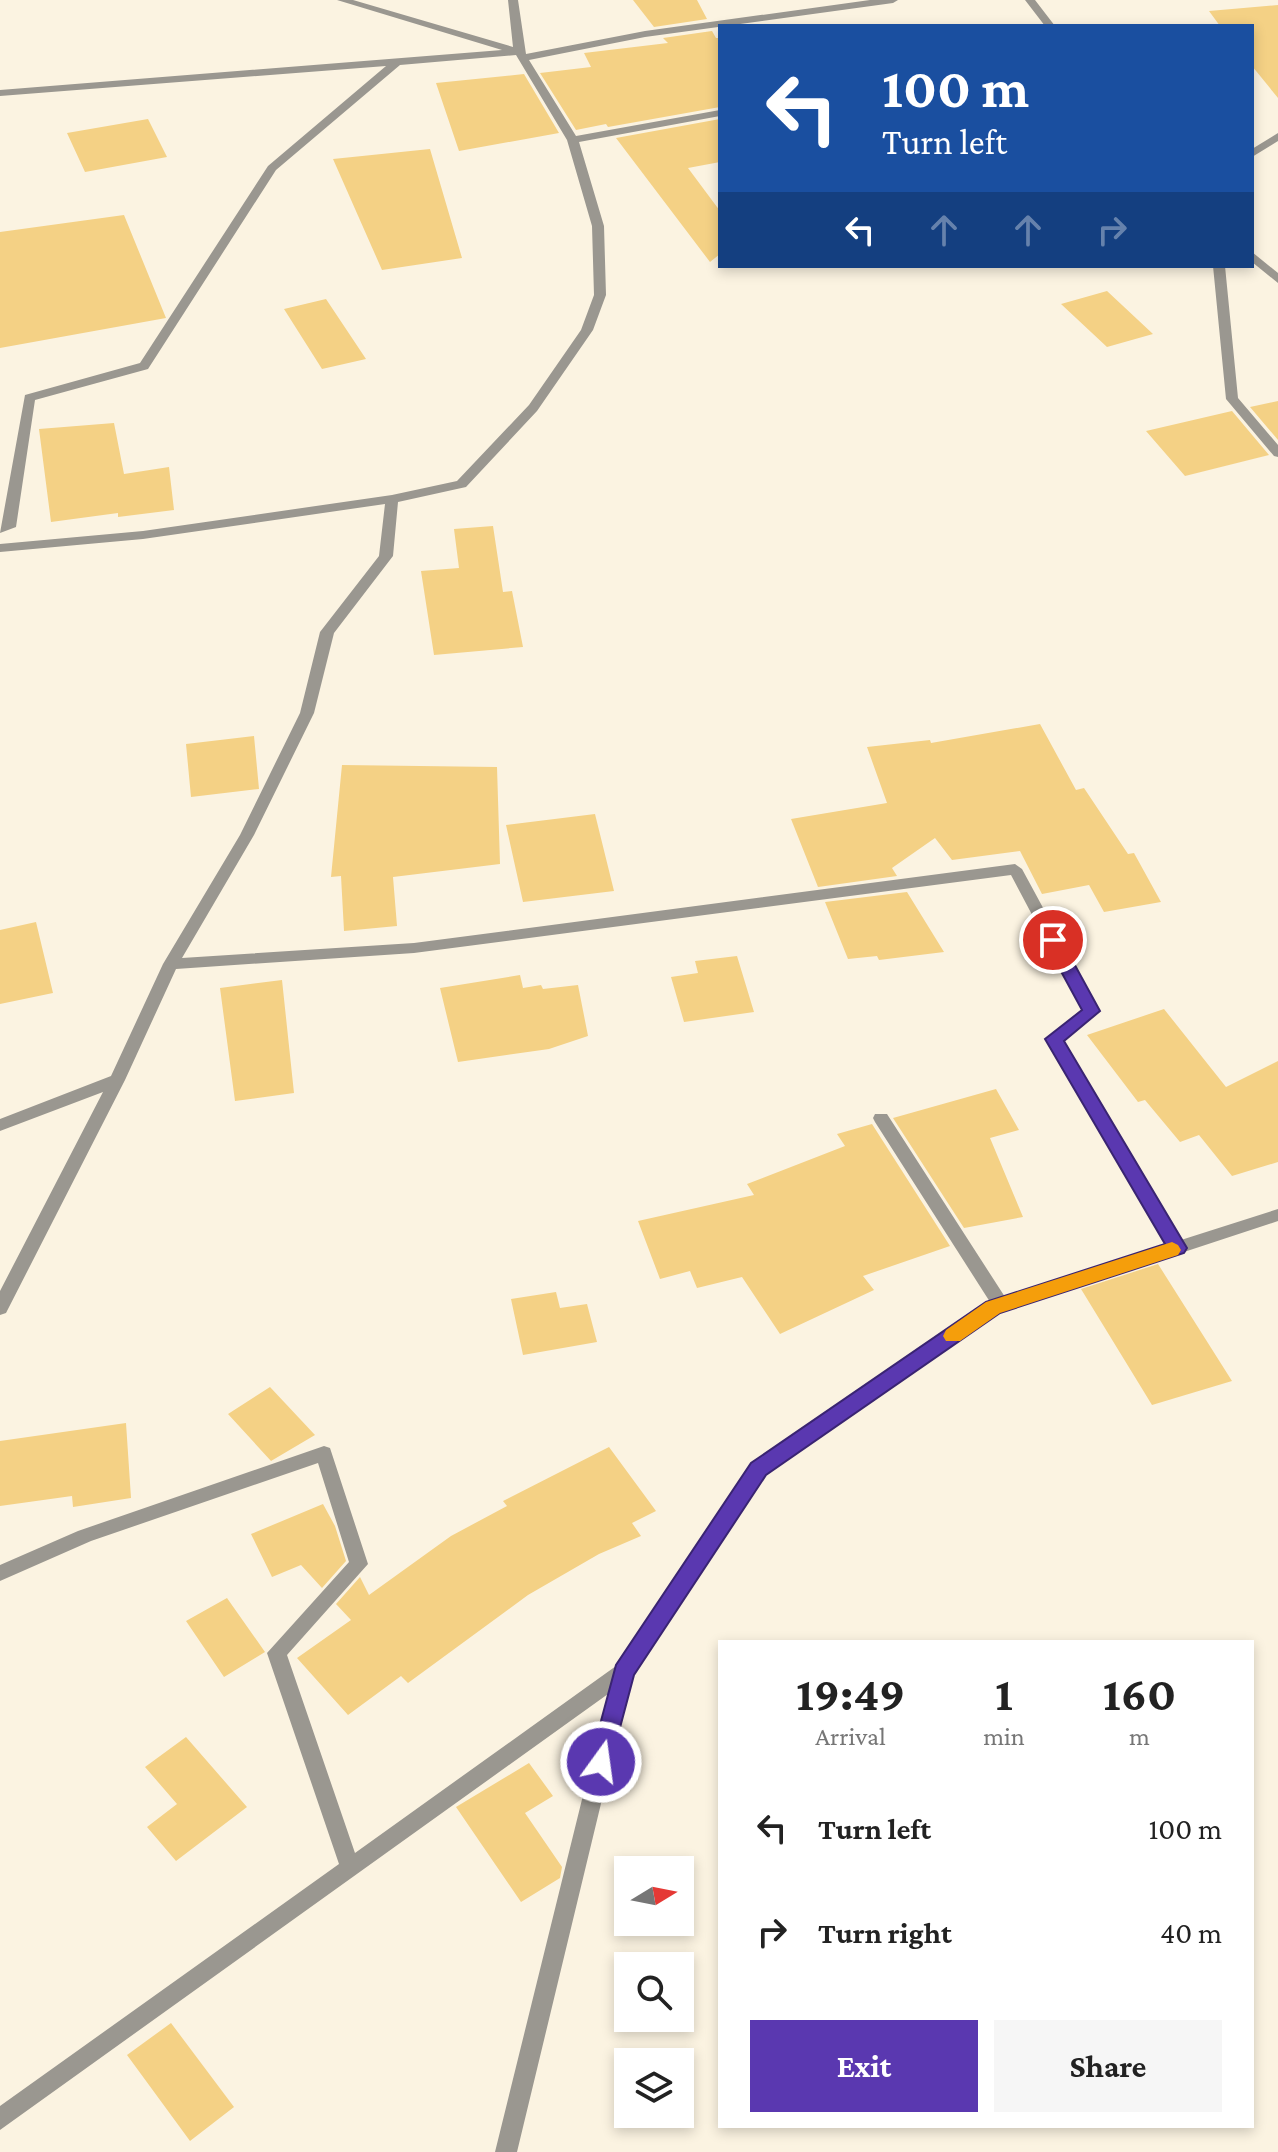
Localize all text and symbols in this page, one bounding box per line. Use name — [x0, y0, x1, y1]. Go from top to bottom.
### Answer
icon: left — [750, 56, 854, 160]
text: 100 m — [882, 57, 1029, 119]
text: Turn left — [882, 122, 1007, 162]
icon: left — [838, 208, 882, 252]
icon: ahead — [922, 208, 966, 252]
icon: ahead — [1006, 208, 1050, 252]
icon: right — [1090, 208, 1134, 252]
pin — [1019, 906, 1087, 974]
icon: arrive — [1031, 918, 1075, 962]
text: 19:49 — [796, 1667, 905, 1720]
text: 1 — [995, 1667, 1013, 1720]
text: 160 — [1103, 1667, 1176, 1720]
position arrow — [559, 1720, 643, 1804]
text: Arrival — [815, 1722, 886, 1751]
text: min — [983, 1722, 1025, 1751]
text: m — [1129, 1722, 1150, 1751]
icon: left — [750, 1806, 794, 1850]
text: Turn left — [818, 1812, 931, 1845]
text: 100 m — [1148, 1812, 1222, 1845]
north arrow — [614, 1856, 694, 1936]
map controls — [614, 1856, 694, 2128]
icon: right — [750, 1910, 794, 1954]
text: Turn right — [818, 1916, 952, 1949]
text: 40 m — [1160, 1916, 1222, 1949]
button: search — [614, 1952, 694, 2032]
button: Exit — [750, 2020, 978, 2112]
button: Share — [994, 2020, 1222, 2112]
button: layers — [614, 2048, 694, 2128]

